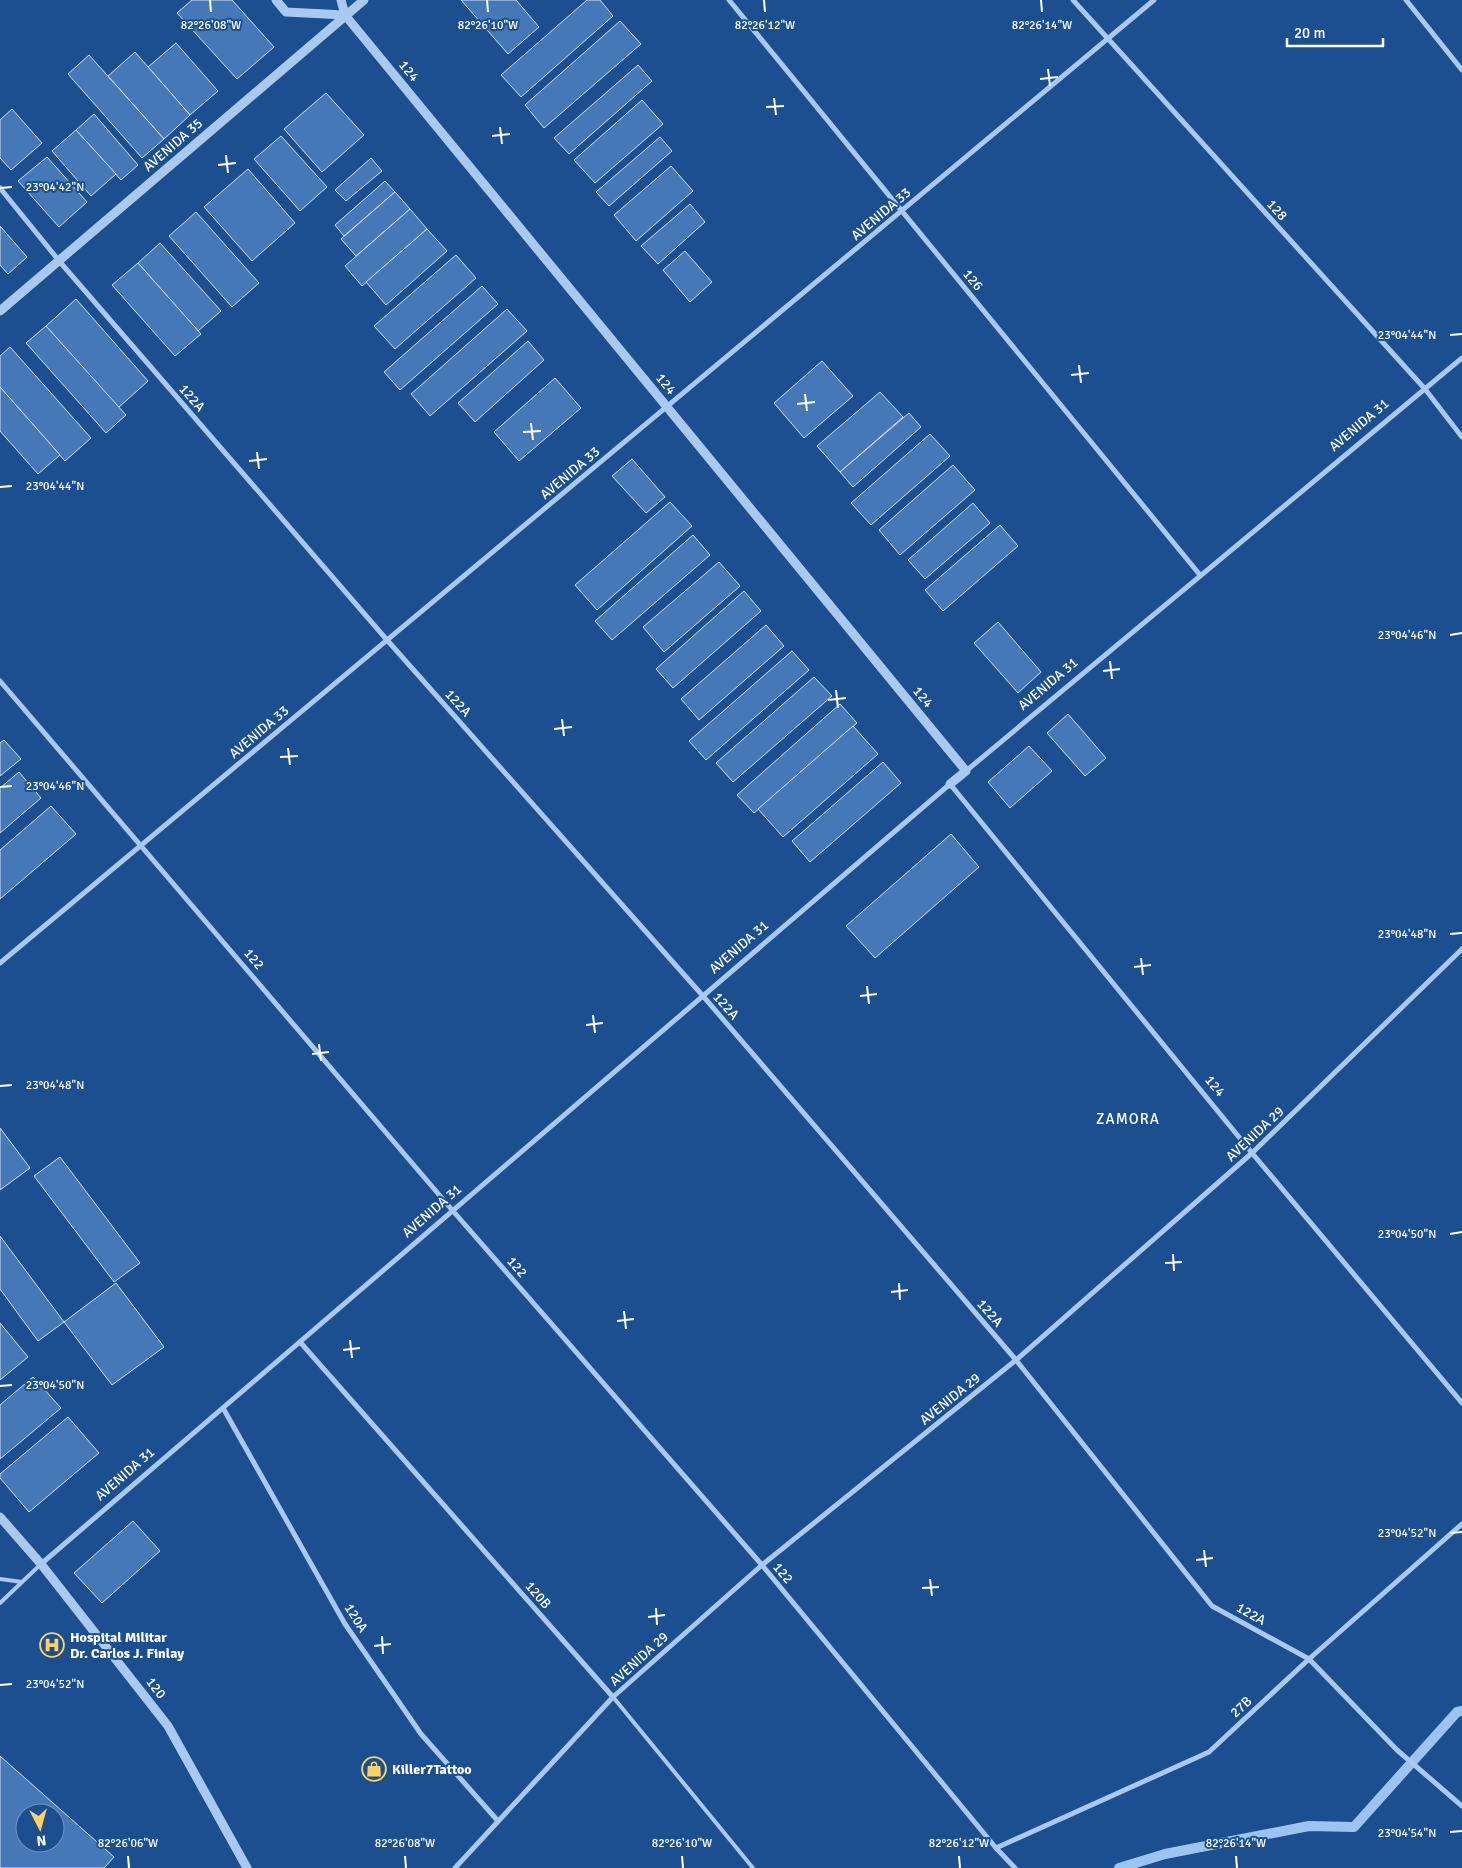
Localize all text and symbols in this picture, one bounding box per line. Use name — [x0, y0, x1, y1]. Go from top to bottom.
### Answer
scale bar — [1287, 15, 1383, 47]
text: 82°26'08"W — [181, 18, 241, 33]
text: 82°26'10"W — [458, 18, 518, 33]
text: 82°26'12"W — [735, 18, 795, 33]
text: 82°26'14"W — [1012, 18, 1072, 33]
text: 20 m — [1294, 24, 1325, 42]
street label: 124 — [395, 57, 423, 86]
street label: AVENIDA 35 — [140, 115, 206, 175]
text: 23°04'42"N — [26, 180, 84, 195]
street label: AVENIDA 33 — [848, 184, 914, 244]
street label: 128 — [1263, 196, 1291, 224]
street label: 126 — [959, 266, 987, 294]
text: 23°04'44"N — [1378, 328, 1436, 343]
street label: 124 — [652, 370, 680, 399]
street label: 122A — [175, 381, 209, 416]
street label: AVENIDA 31 — [1326, 395, 1392, 455]
street label: AVENIDA 33 — [537, 443, 603, 503]
text: 23°04'44"N — [26, 479, 84, 494]
text: 23°04'46"N — [1378, 628, 1436, 643]
street label: AVENIDA 31 — [1015, 654, 1081, 714]
street label: 124 — [909, 683, 937, 712]
street label: 122A — [441, 686, 475, 721]
street label: AVENIDA 33 — [226, 702, 292, 762]
text: 23°04'46"N — [26, 779, 84, 794]
street label: AVENIDA 31 — [706, 917, 772, 977]
text: 23°04'48"N — [1378, 927, 1436, 942]
street label: 122 — [240, 945, 268, 973]
street label: 122A — [709, 989, 743, 1024]
street label: 124 — [1201, 1072, 1229, 1101]
text: 23°04'48"N — [26, 1078, 84, 1093]
street label: AVENIDA 29 — [1222, 1103, 1288, 1165]
district label: ZAMORA — [1096, 1110, 1160, 1128]
street label: AVENIDA 31 — [399, 1181, 465, 1241]
text: 23°04'50"N — [1378, 1227, 1436, 1242]
street label: 122 — [503, 1253, 531, 1281]
street label: 122A — [973, 1296, 1007, 1331]
street label: AVENIDA 29 — [916, 1369, 984, 1429]
text: 23°04'50"N — [26, 1378, 84, 1393]
street label: AVENIDA 31 — [92, 1444, 158, 1504]
text: 23°04'52"N — [1378, 1526, 1436, 1541]
street label: 122 — [769, 1559, 797, 1587]
street label: 120B — [521, 1578, 555, 1612]
street label: 122A — [1233, 1599, 1269, 1629]
street label: 120A — [341, 1600, 372, 1636]
street label: AVENIDA 29 — [606, 1628, 672, 1690]
place label: Hospital Militar Dr. Carlos J. Finlay — [70, 1629, 184, 1662]
hospital icon: Hospital Militar Dr. Carlos J. Finlay — [39, 1632, 65, 1658]
street label: 120 — [142, 1674, 170, 1702]
text: 23°04'52"N — [26, 1677, 84, 1692]
street label: 27B — [1227, 1693, 1255, 1721]
shop icon: Killer7Tattoo — [361, 1756, 387, 1782]
place label: Killer7Tattoo — [392, 1761, 472, 1778]
north arrow — [15, 1803, 65, 1853]
text: 23°04'54"N — [1378, 1826, 1436, 1841]
text: N — [36, 1831, 47, 1849]
text: 82°26'06"W — [98, 1836, 158, 1851]
text: 82°26'08"W — [375, 1836, 435, 1851]
text: 82°26'10"W — [652, 1836, 712, 1851]
text: 82°26'12"W — [929, 1836, 989, 1851]
text: 82°26'14"W — [1206, 1836, 1266, 1851]

